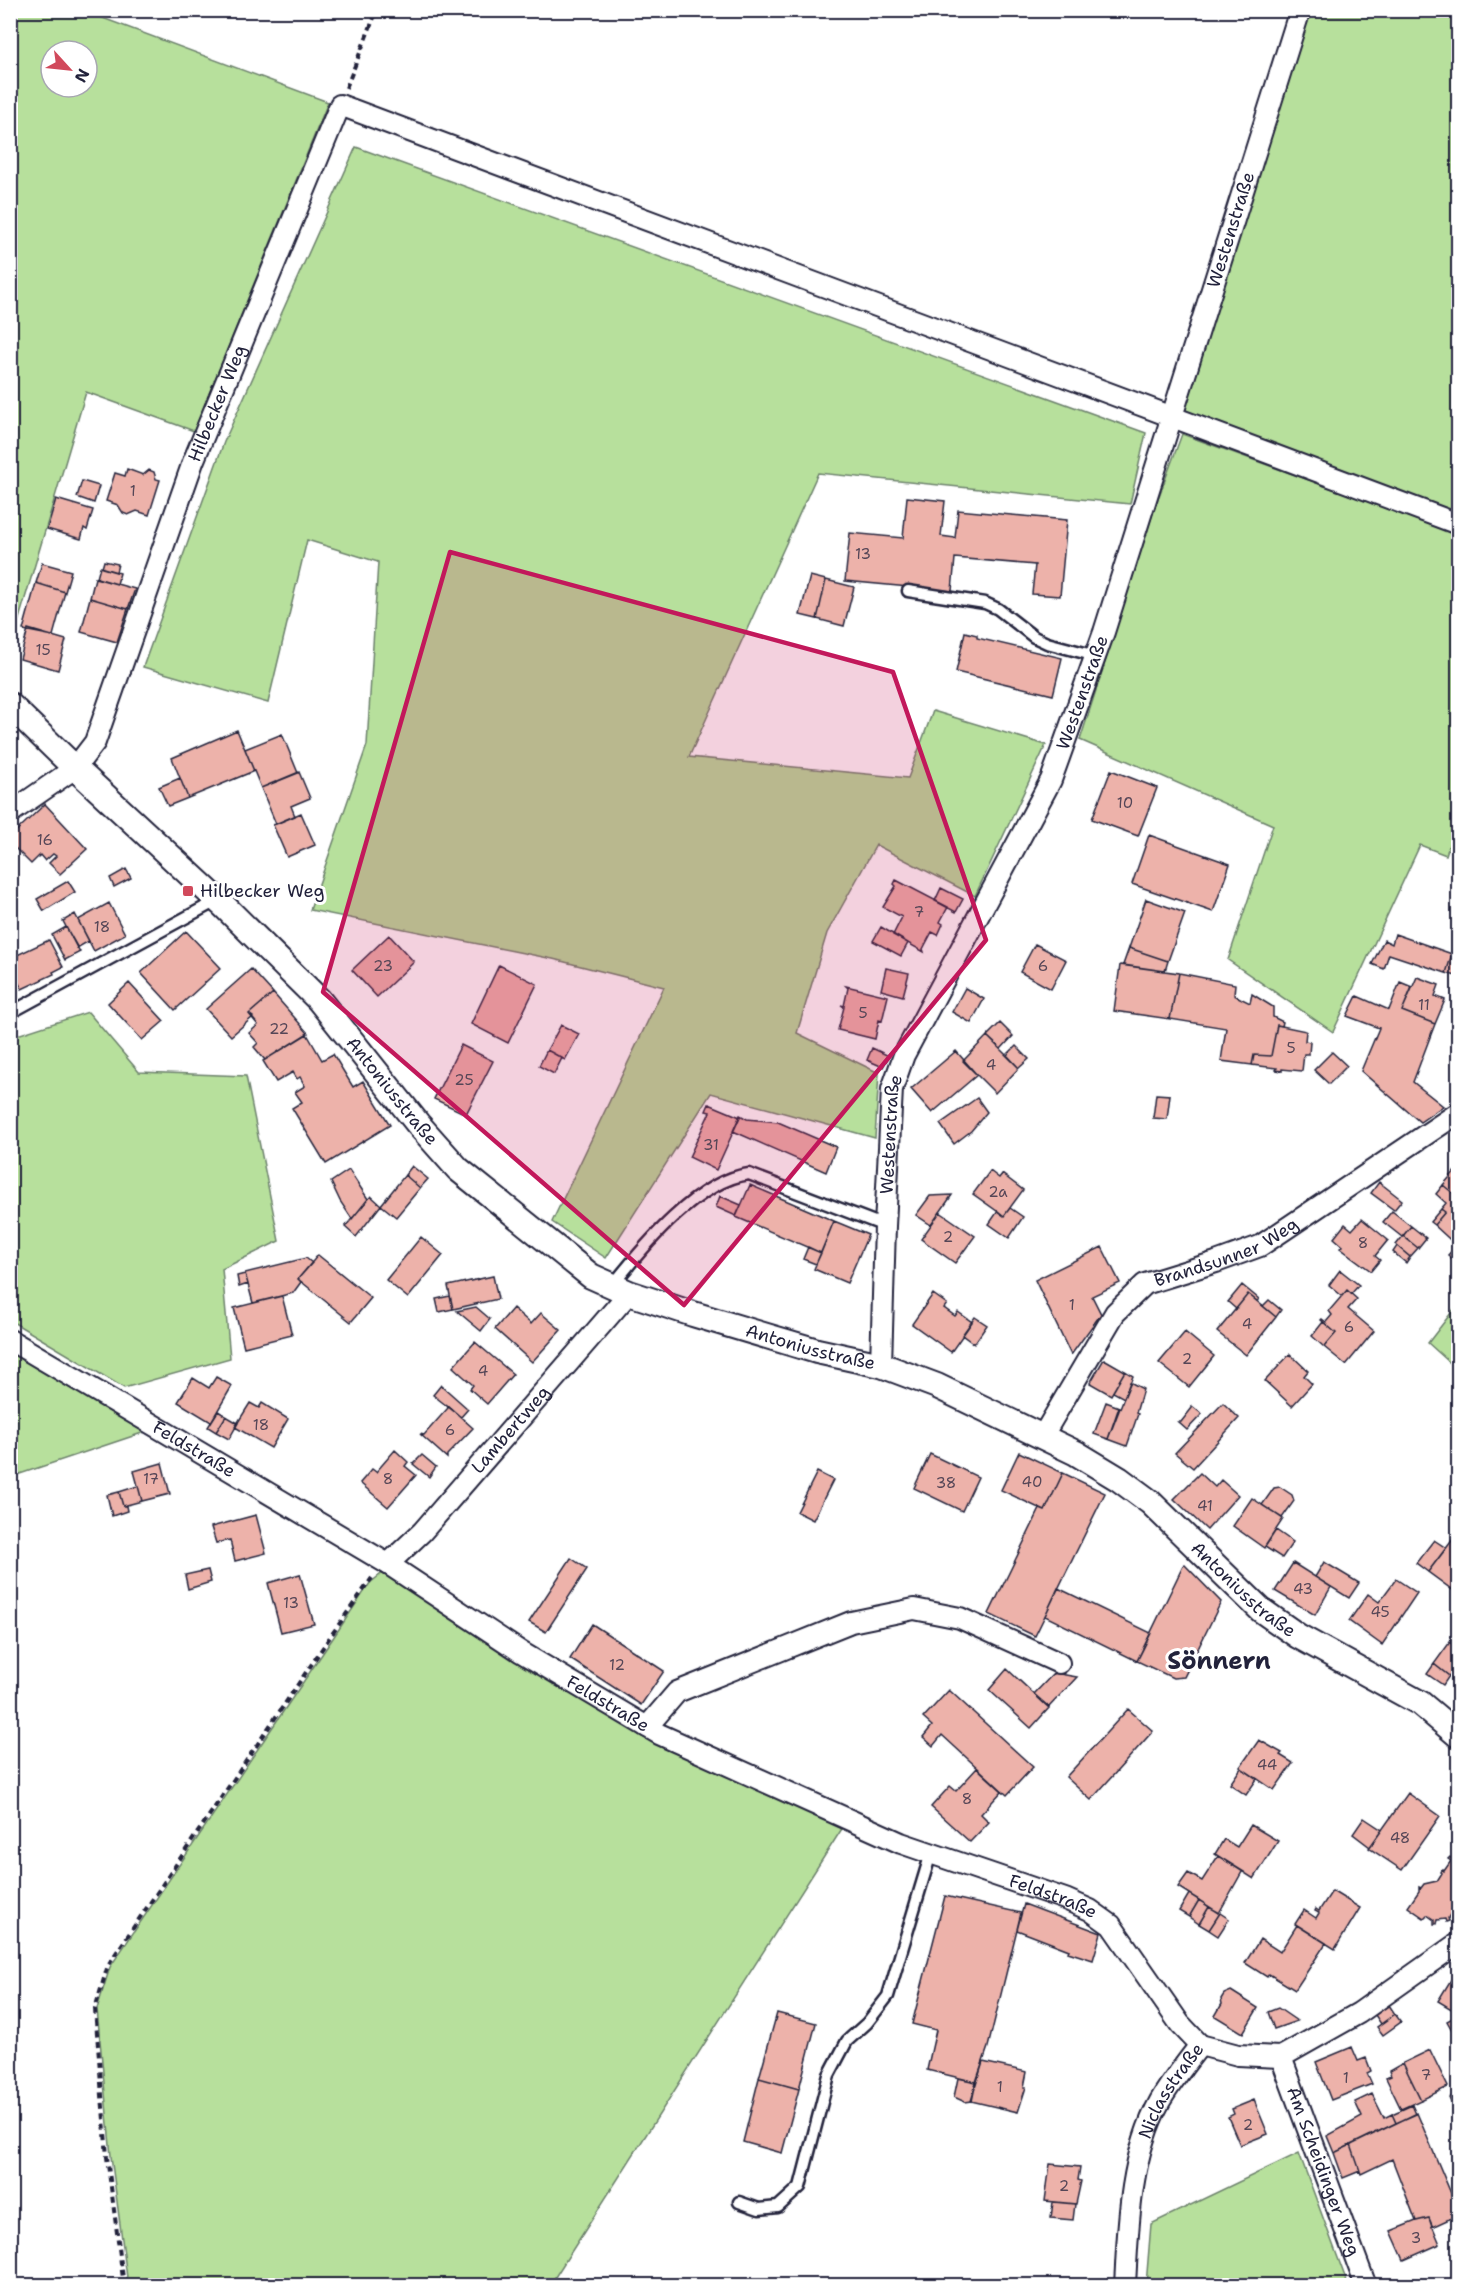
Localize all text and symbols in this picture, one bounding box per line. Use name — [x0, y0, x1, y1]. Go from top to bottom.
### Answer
north arrow — [39, 39, 99, 99]
text: N — [70, 65, 94, 86]
street label: Westenstraße — [1201, 169, 1260, 291]
street label: Hilbecker Weg — [182, 341, 252, 465]
house number: 1 — [130, 481, 136, 501]
house number: 13 — [855, 544, 871, 564]
street label: Westenstraße — [1051, 632, 1114, 753]
house number: 15 — [35, 640, 51, 660]
house number: 10 — [1117, 793, 1133, 813]
house number: 16 — [37, 830, 53, 850]
place label: Hilbecker Weg — [200, 879, 325, 903]
marker: Hilbecker Weg — [181, 884, 195, 898]
house number: 7 — [914, 902, 924, 922]
house number: 18 — [94, 917, 110, 937]
house number: 23 — [373, 956, 393, 976]
house number: 6 — [1038, 956, 1048, 976]
house number: 11 — [1418, 995, 1430, 1015]
house number: 5 — [858, 1003, 868, 1023]
house number: 22 — [269, 1019, 289, 1039]
street label: Antoniusstraße — [341, 1032, 443, 1150]
house number: 5 — [1286, 1038, 1296, 1058]
house number: 4 — [986, 1055, 996, 1075]
house number: 25 — [454, 1070, 474, 1090]
street label: Westenstraße — [875, 1071, 908, 1195]
house number: 31 — [703, 1135, 719, 1155]
house number: 2a — [988, 1182, 1008, 1202]
street label: Brandsunner Weg — [1151, 1212, 1303, 1292]
house number: 2 — [943, 1227, 953, 1247]
house number: 8 — [1358, 1233, 1368, 1253]
house number: 1 — [1069, 1295, 1075, 1315]
house number: 4 — [1242, 1314, 1252, 1334]
house number: 6 — [1344, 1317, 1354, 1337]
street label: Antoniusstraße — [743, 1318, 878, 1375]
house number: 2 — [1182, 1349, 1192, 1369]
house number: 4 — [478, 1361, 488, 1381]
street label: Lambertweg — [466, 1381, 555, 1479]
street label: Feldstraße — [148, 1415, 240, 1483]
house number: 18 — [253, 1415, 269, 1435]
house number: 6 — [445, 1420, 455, 1440]
house number: 17 — [143, 1469, 159, 1489]
house number: 8 — [383, 1469, 393, 1489]
house number: 40 — [1022, 1472, 1042, 1492]
house number: 38 — [936, 1473, 956, 1493]
house number: 41 — [1197, 1496, 1213, 1516]
street label: Antoniusstraße — [1186, 1536, 1301, 1643]
house number: 43 — [1293, 1579, 1313, 1599]
house number: 13 — [283, 1593, 299, 1613]
house number: 45 — [1370, 1602, 1390, 1622]
district label: Sönnern — [1167, 1645, 1271, 1677]
house number: 12 — [609, 1655, 625, 1675]
street label: Feldstraße — [562, 1670, 654, 1738]
house number: 44 — [1257, 1755, 1277, 1775]
house number: 8 — [962, 1789, 972, 1809]
house number: 48 — [1390, 1828, 1410, 1848]
street label: Feldstraße — [1006, 1869, 1103, 1924]
street label: Niclasstraße — [1133, 2038, 1209, 2142]
house number: 7 — [1421, 2065, 1431, 2085]
house number: 1 — [1343, 2068, 1349, 2088]
house number: 1 — [997, 2077, 1003, 2097]
street label: Am Scheidinger Weg — [1281, 2083, 1366, 2259]
house number: 2 — [1243, 2115, 1253, 2135]
house number: 2 — [1059, 2176, 1069, 2196]
house number: 3 — [1411, 2228, 1421, 2248]

